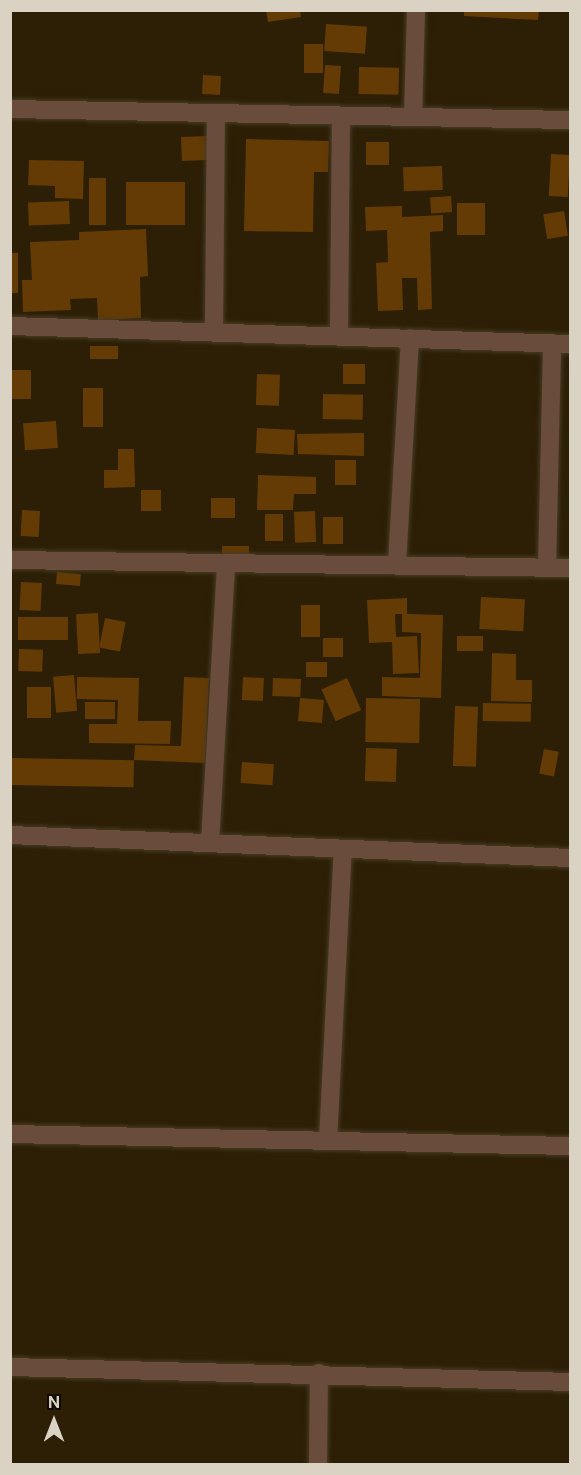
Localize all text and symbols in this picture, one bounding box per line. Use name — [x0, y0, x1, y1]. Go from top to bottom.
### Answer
north arrow — [24, 1391, 84, 1451]
text: N — [48, 1393, 60, 1412]

